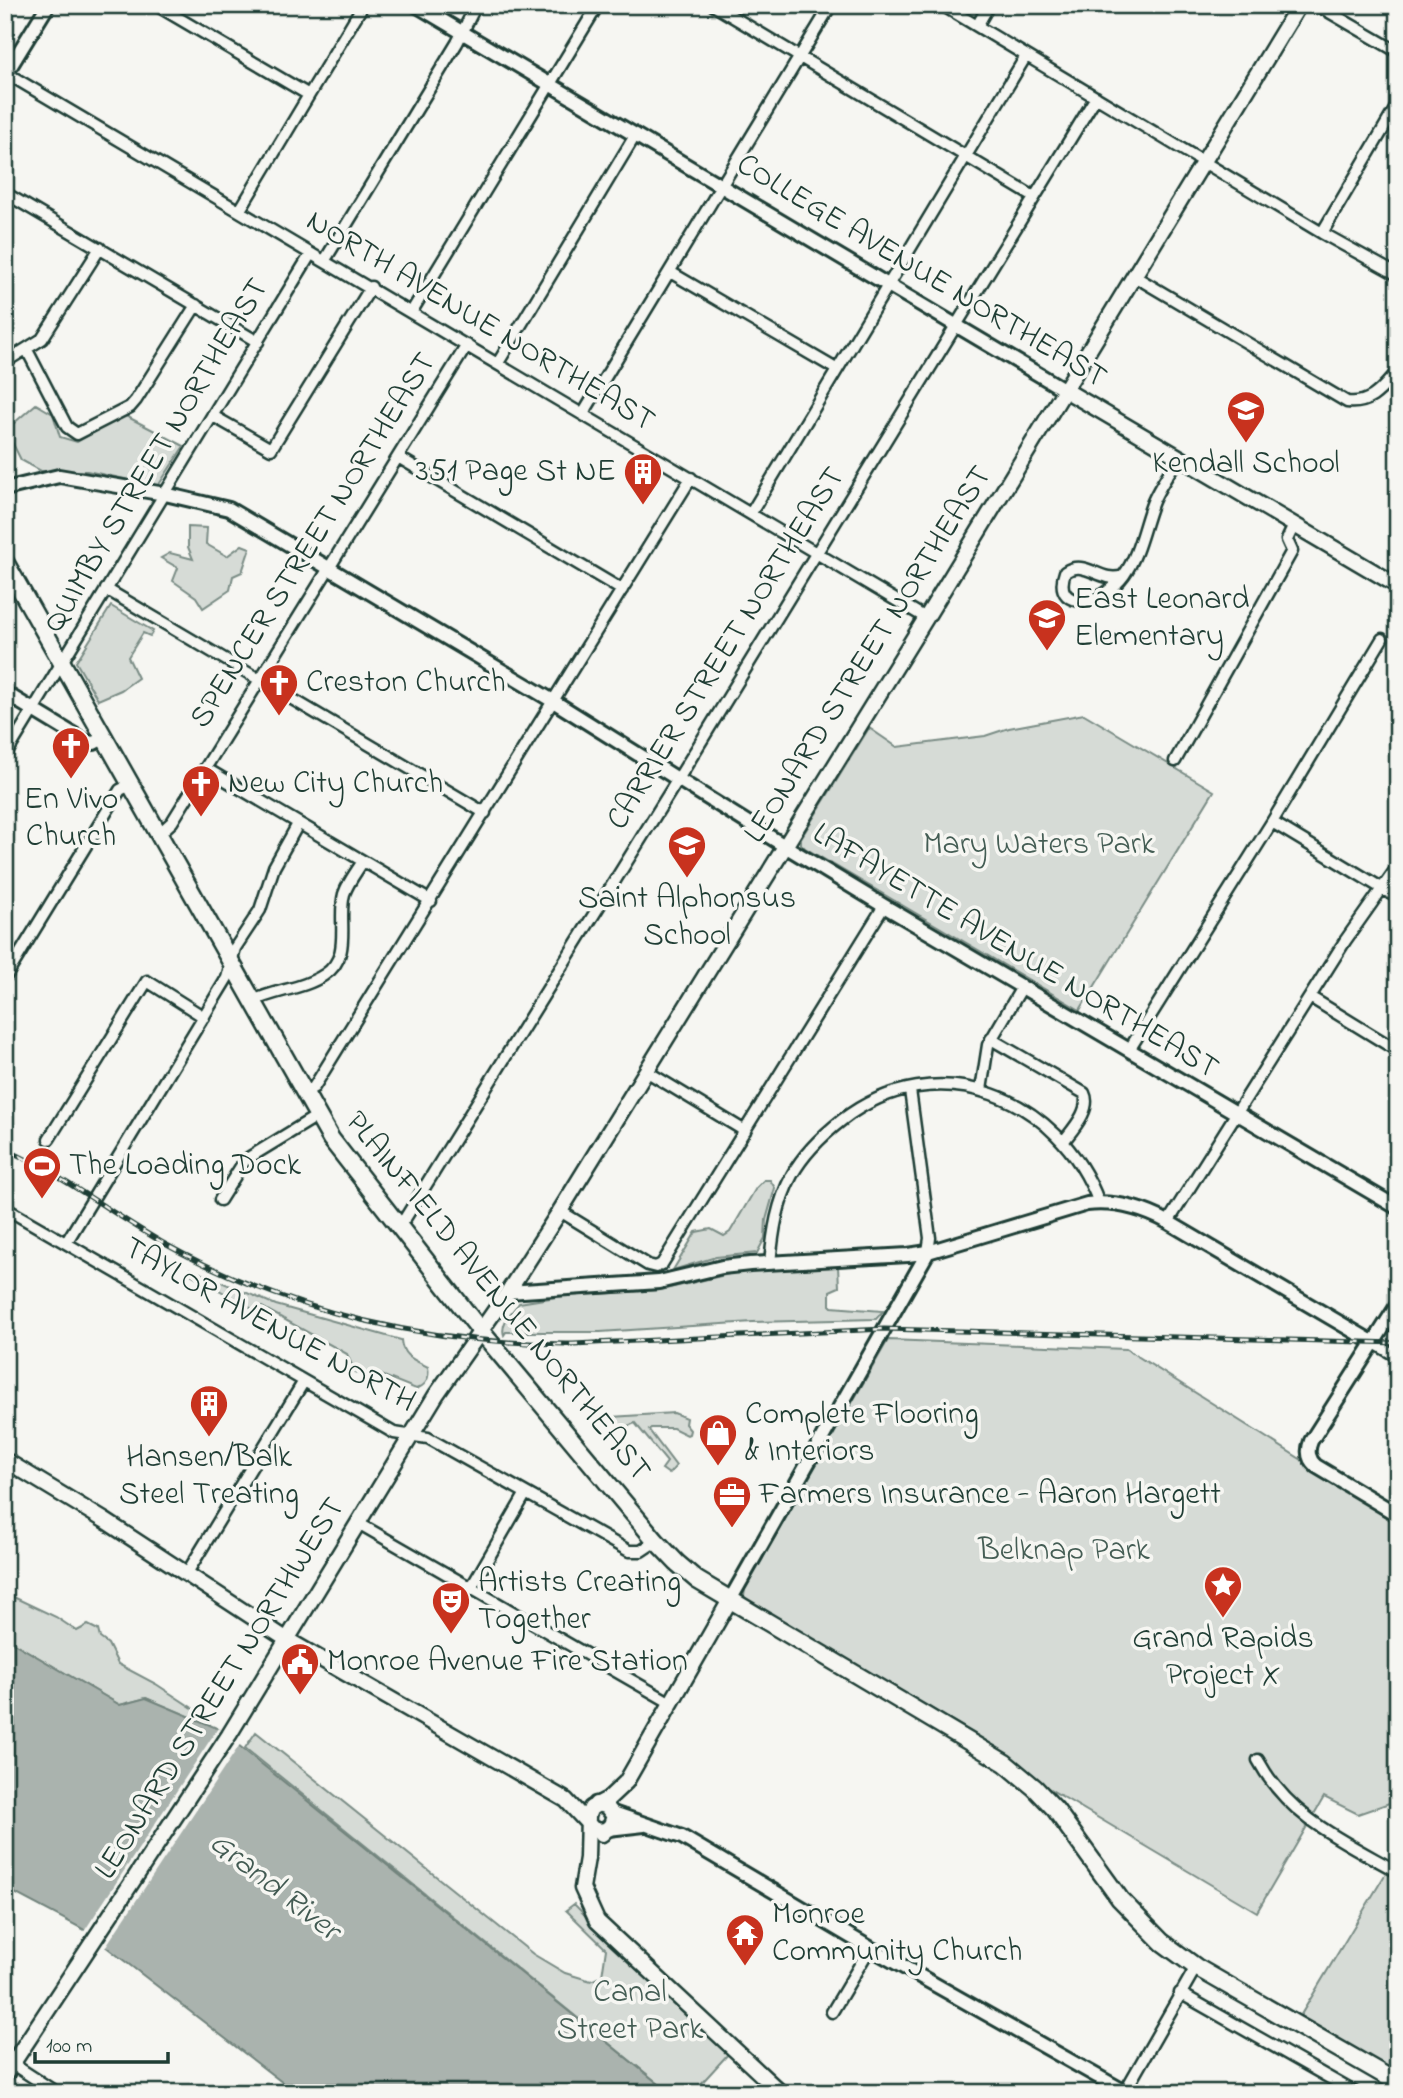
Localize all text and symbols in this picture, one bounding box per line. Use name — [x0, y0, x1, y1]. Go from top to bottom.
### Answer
street label: COLLEGE AVENUE NORTHEAST — [727, 142, 1115, 402]
street label: NORTH AVENUE NORTHEAST — [296, 199, 664, 445]
street label: QUIMBY STREET NORTHEAST — [32, 269, 282, 643]
street label: SPENCER STREET NORTHEAST — [179, 344, 449, 738]
school or university icon: Kendall School — [1225, 389, 1267, 444]
place label: Kendall School — [1152, 441, 1340, 488]
place label: 351 Page St NE — [415, 449, 616, 496]
building icon: 351 Page St NE — [622, 451, 664, 506]
street label: LEONARD STREET NORTHEAST — [733, 457, 1005, 853]
street label: CARRIER STREET NORTHEAST — [596, 458, 858, 840]
place label: East Leonard Elementary — [1074, 577, 1250, 661]
school or university icon: East Leonard Elementary — [1026, 597, 1068, 652]
place label: Creston Church — [306, 660, 506, 707]
church icon: Creston Church — [258, 662, 300, 717]
church icon: En Vivo Church — [50, 725, 92, 780]
place label: New City Church — [228, 761, 443, 808]
church icon: New City Church — [180, 763, 222, 818]
place label: En Vivo Church — [24, 777, 118, 861]
street label: LAFAYETTE AVENUE NORTHEAST — [803, 812, 1227, 1092]
park label: Mary Waters Park — [923, 822, 1156, 869]
school or university icon: Saint Alphonsus School — [666, 824, 708, 879]
place label: Saint Alphonsus School — [578, 876, 796, 960]
street label: PLAINFIELD AVENUE NORTHEAST — [332, 1102, 662, 1492]
place label: The Loading Dock — [69, 1143, 302, 1190]
sports icon: The Loading Dock — [21, 1145, 63, 1200]
street label: TAYLOR AVENUE NORTH — [114, 1226, 424, 1426]
building icon: Hansen/Balk Steel Treating — [188, 1383, 230, 1438]
place label: Complete Flooring & Interiors — [745, 1392, 979, 1476]
shop icon: Complete Flooring & Interiors — [697, 1412, 739, 1467]
place label: Hansen/Balk Steel Treating — [119, 1435, 299, 1519]
place label: Farmers Insurance - Aaron Hargett — [758, 1472, 1221, 1519]
office icon: Farmers Insurance - Aaron Hargett — [711, 1474, 753, 1529]
street label: LEONARD STREET NORTHWEST — [84, 1489, 358, 1889]
park label: Belknap Park — [977, 1528, 1151, 1575]
place label: Artists Creating Together — [478, 1560, 681, 1644]
place icon: Grand Rapids Project X — [1202, 1564, 1244, 1619]
theatre icon: Artists Creating Together — [430, 1580, 472, 1635]
place label: Grand Rapids Project X — [1132, 1616, 1314, 1700]
place label: Monroe Avenue Fire Station — [327, 1639, 688, 1686]
public building icon: Monroe Avenue Fire Station — [279, 1641, 321, 1696]
water label: Grand River — [198, 1820, 353, 1956]
place label: Monroe Community Church — [772, 1892, 1022, 1976]
temple icon: Monroe Community Church — [724, 1912, 766, 1967]
park label: Canal Street Park — [557, 1970, 704, 2054]
scale bar — [35, 2021, 168, 2065]
text: 100 m — [46, 2032, 92, 2062]

